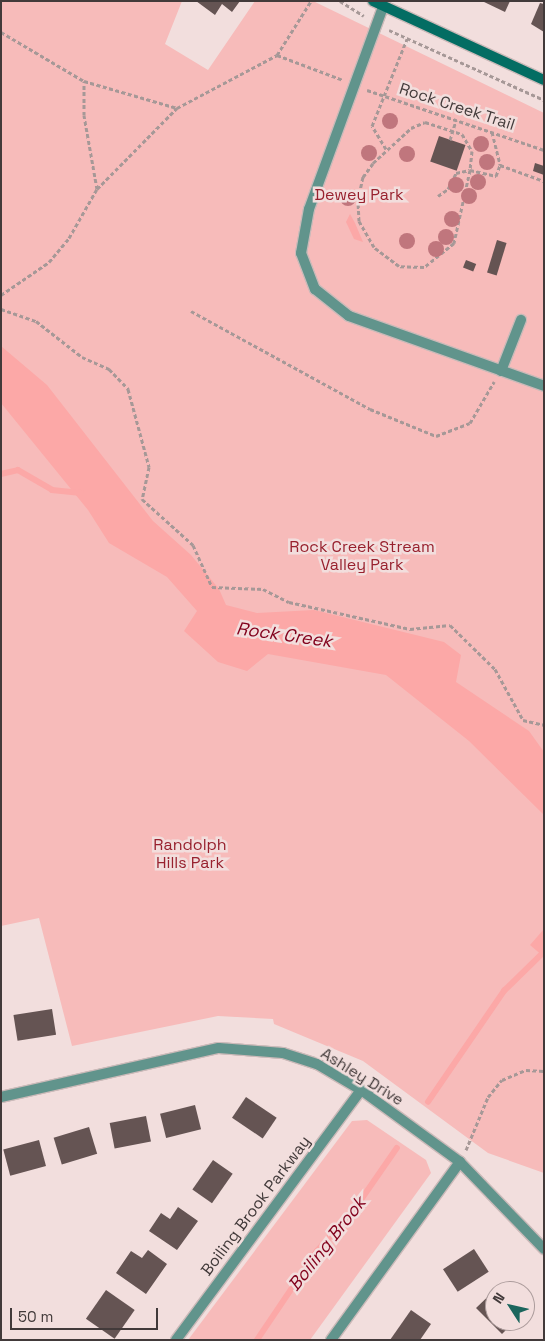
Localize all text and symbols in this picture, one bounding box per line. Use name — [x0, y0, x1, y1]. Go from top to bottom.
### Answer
street label: Rock Creek Trail — [397, 79, 517, 135]
park label: Dewey Park — [314, 185, 404, 205]
park label: Rock Creek Stream Valley Park — [289, 537, 435, 575]
water label: Rock Creek — [235, 618, 333, 652]
park label: Randolph Hills Park — [153, 835, 227, 873]
street label: Ashley Drive — [317, 1044, 407, 1110]
street label: Boiling Brook Parkway — [197, 1132, 315, 1280]
water label: Boiling Brook — [283, 1193, 371, 1295]
north arrow — [485, 1281, 535, 1331]
text: N — [488, 1289, 509, 1307]
scale bar — [12, 1298, 160, 1330]
text: 50 m — [18, 1307, 53, 1326]

